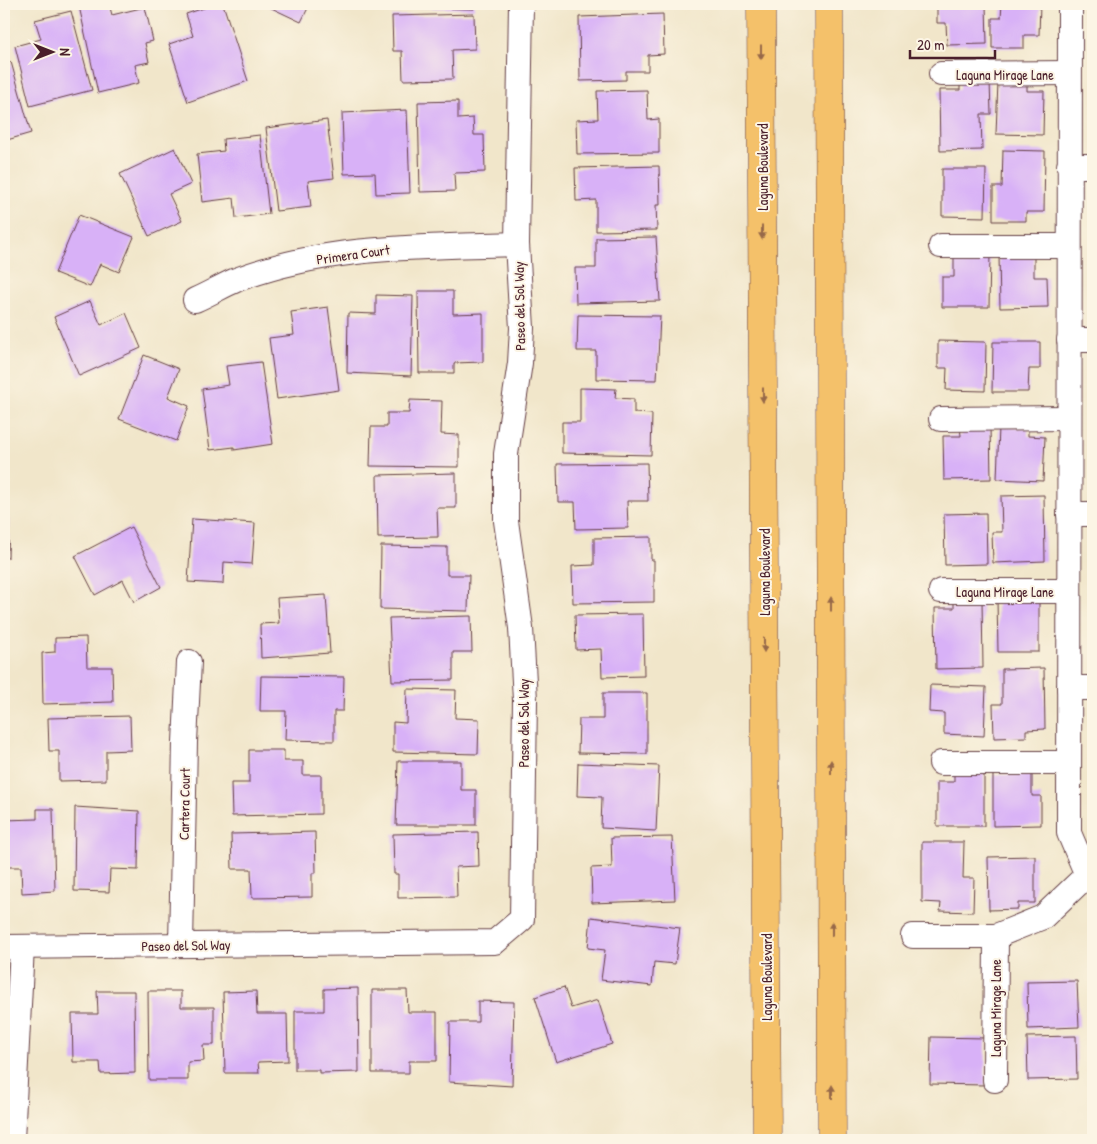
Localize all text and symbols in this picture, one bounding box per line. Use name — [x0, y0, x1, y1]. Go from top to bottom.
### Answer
north arrow — [28, 28, 78, 78]
scale bar — [910, 28, 994, 60]
text: 20 m — [917, 34, 944, 55]
one-way arrow — [757, 45, 765, 61]
text: N — [56, 48, 75, 56]
street label: Laguna Mirage Lane — [956, 65, 1054, 85]
street label: Laguna Boulevard — [753, 123, 773, 211]
one-way arrow — [758, 225, 766, 241]
street label: Primera Court — [315, 239, 391, 269]
street label: Paseo del Sol Way — [509, 261, 530, 351]
one-way arrow — [759, 387, 767, 403]
street label: Laguna Boulevard — [755, 528, 775, 616]
street label: Laguna Mirage Lane — [956, 582, 1054, 602]
one-way arrow — [827, 596, 835, 612]
one-way arrow — [761, 637, 769, 653]
street label: Paseo del Sol Way — [514, 678, 534, 768]
one-way arrow — [827, 758, 835, 774]
street label: Cartera Court — [174, 768, 194, 840]
one-way arrow — [828, 921, 836, 937]
street label: Laguna Boulevard — [757, 933, 777, 1021]
street label: Paseo del Sol Way — [141, 935, 231, 956]
street label: Laguna Mirage Lane — [986, 959, 1006, 1057]
one-way arrow — [828, 1083, 836, 1099]

